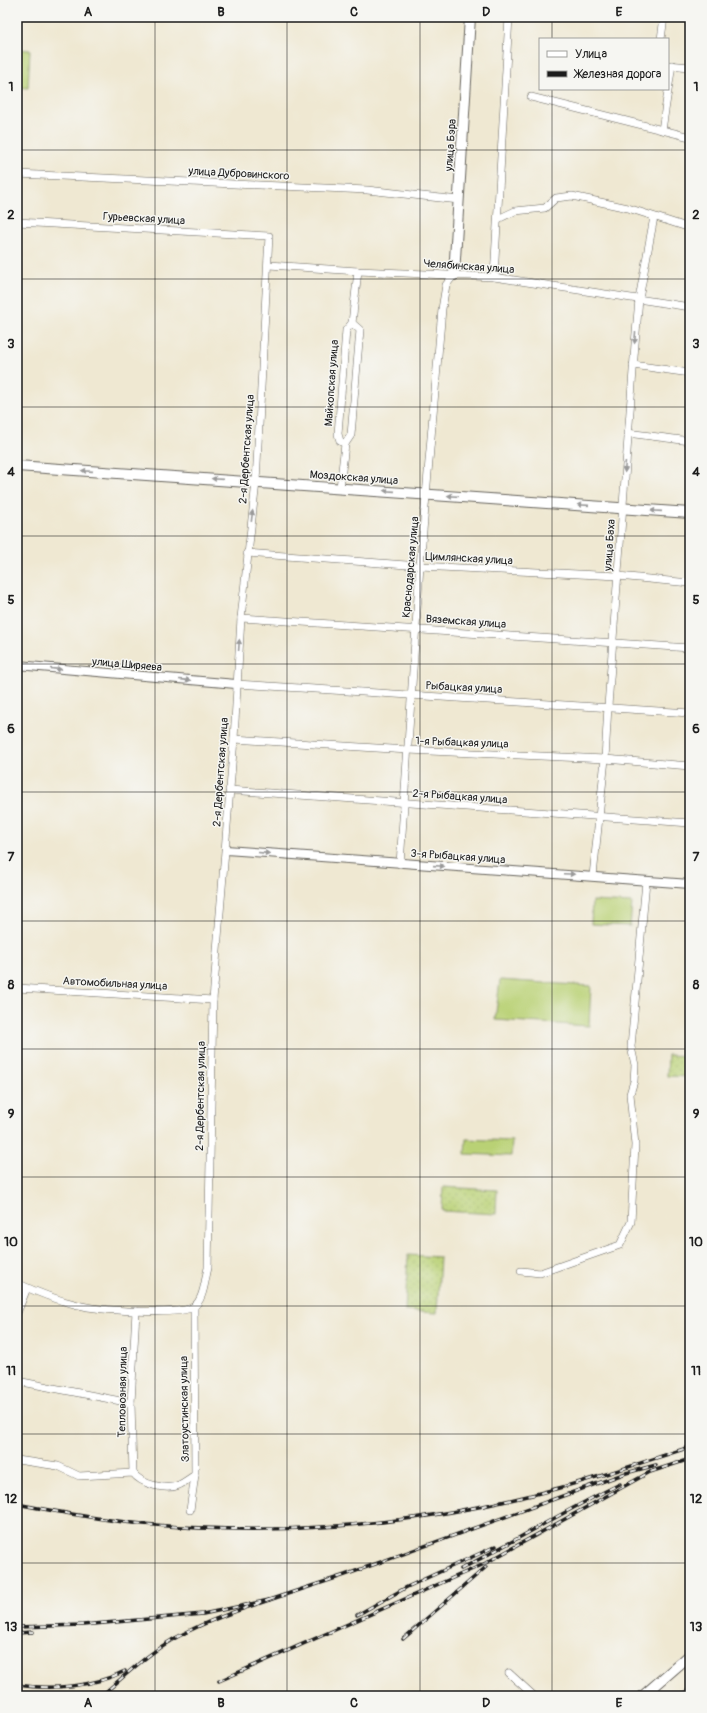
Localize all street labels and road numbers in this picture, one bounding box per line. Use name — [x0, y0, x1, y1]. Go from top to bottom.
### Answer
street label: улица Бэра — [442, 118, 459, 173]
street label: улица Дубровинского — [187, 164, 290, 183]
street label: Гурьевская улица — [102, 210, 185, 227]
street label: Челябинская улица — [423, 257, 515, 276]
street label: Майкопская улица — [322, 339, 341, 427]
street label: 2-я Дербентская улица — [236, 394, 257, 504]
street label: Моздокская улица — [309, 468, 399, 487]
street label: Краснодарская улица — [400, 516, 421, 618]
street label: улица Баха — [601, 519, 618, 572]
street label: Цимлянская улица — [425, 550, 513, 567]
street label: Вяземская улица — [425, 612, 507, 631]
street label: улица Ширяева — [91, 655, 162, 674]
street label: Рыбацкая улица — [425, 679, 503, 696]
street label: 2-я Дербентская улица — [210, 717, 231, 827]
street label: 1-я Рыбацкая улица — [415, 734, 509, 751]
street label: 2-я Рыбацкая улица — [412, 787, 508, 806]
street label: 3-я Рыбацкая улица — [410, 847, 506, 866]
street label: Автомобильная улица — [62, 974, 168, 993]
street label: 2-я Дербентская улица — [193, 1041, 208, 1151]
street label: Тепловозная улица — [115, 1346, 130, 1438]
street label: Златоустинская улица — [177, 1356, 192, 1462]

